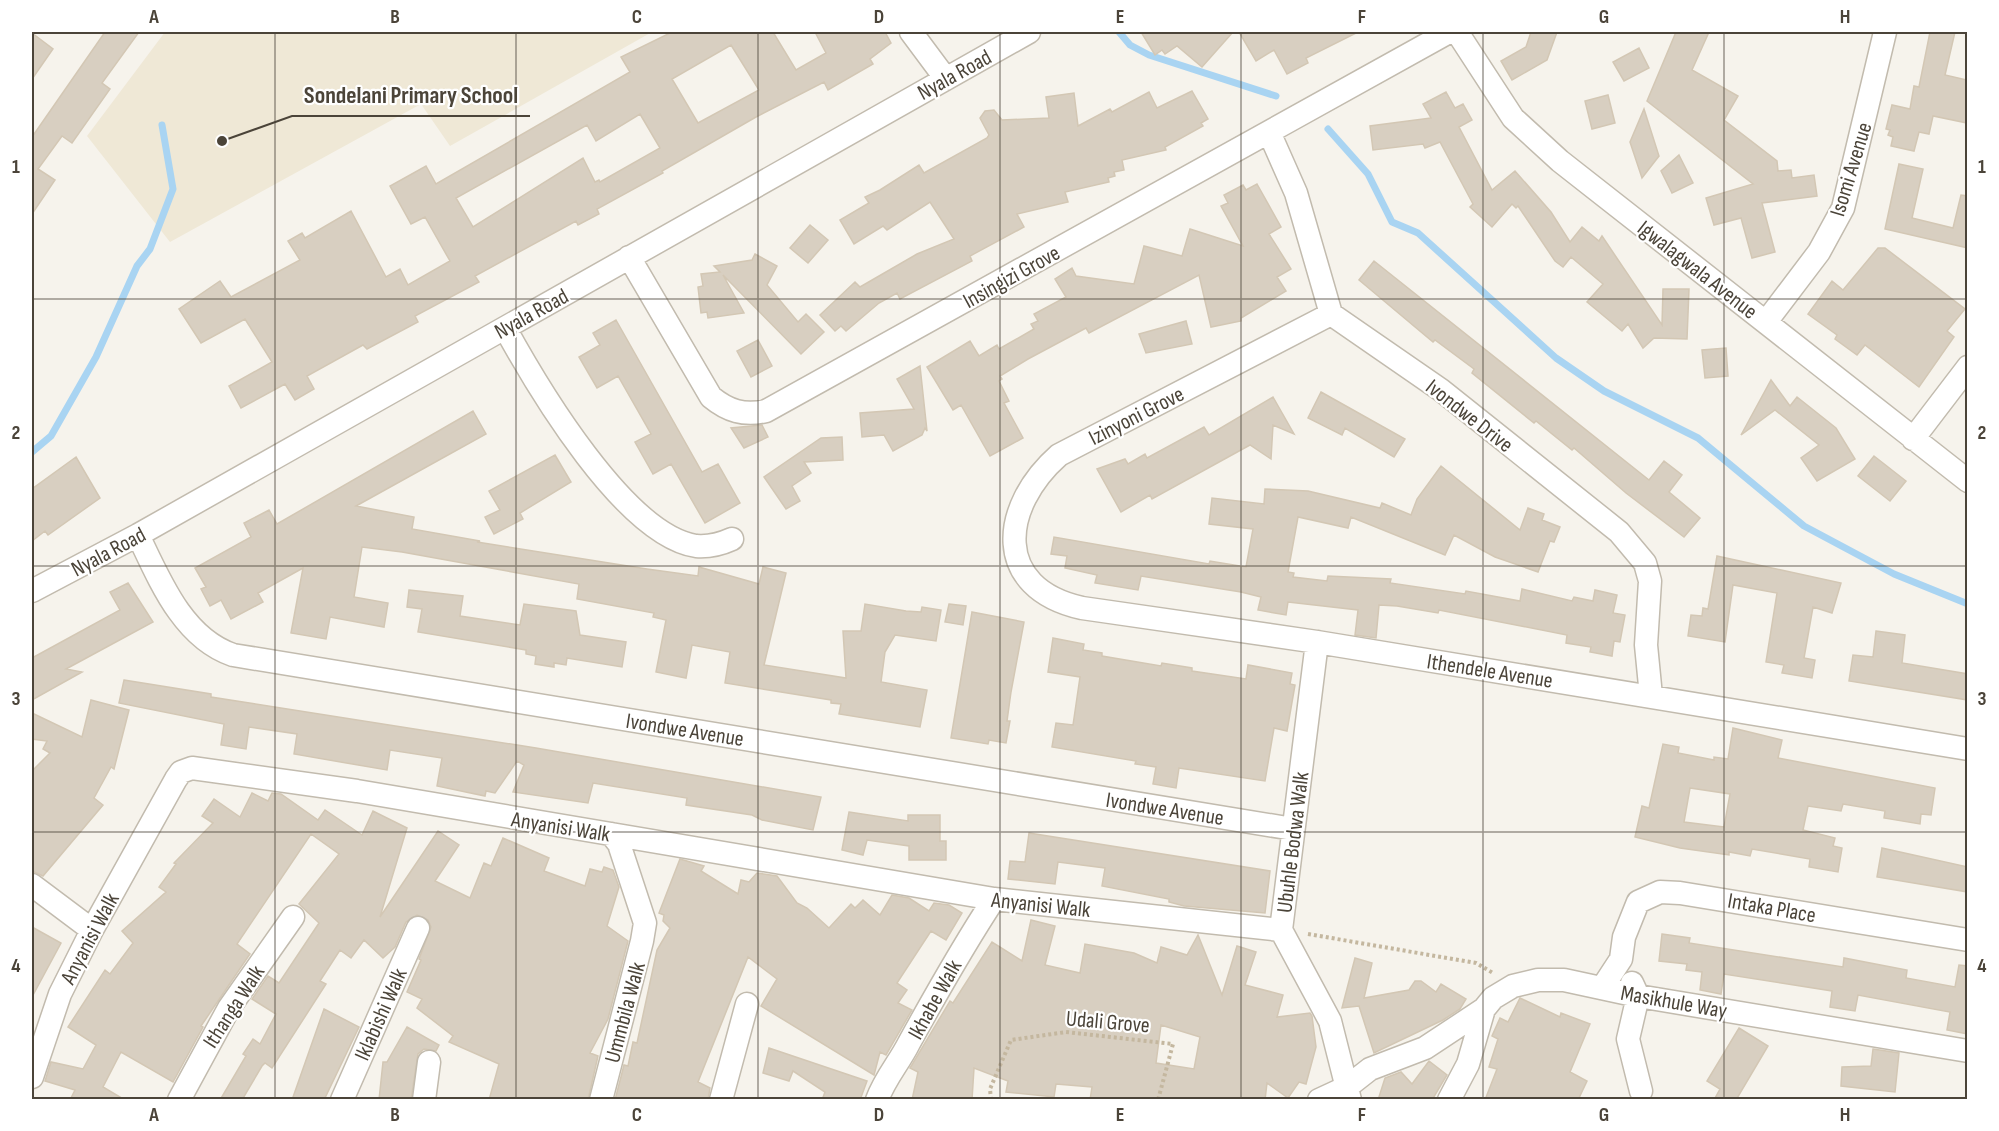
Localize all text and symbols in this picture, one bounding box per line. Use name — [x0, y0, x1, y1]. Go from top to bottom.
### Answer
text: A — [148, 5, 159, 29]
text: B — [390, 5, 400, 29]
text: C — [632, 5, 642, 29]
text: D — [874, 5, 884, 29]
text: E — [1116, 5, 1124, 29]
text: F — [1358, 5, 1366, 29]
text: G — [1599, 5, 1609, 29]
text: H — [1840, 5, 1850, 29]
street label: Nyala Road — [913, 44, 997, 107]
callout: Sondelani Primary School — [292, 74, 530, 116]
text: Sondelani Primary School — [304, 81, 518, 110]
street label: Isomi Avenue — [1824, 119, 1879, 220]
text: 1 — [12, 155, 20, 179]
text: 1 — [1978, 155, 1986, 179]
street label: Igwalagwala Avenue — [1632, 215, 1763, 325]
street label: Insingizi Grove — [958, 240, 1065, 315]
street label: Nyala Road — [490, 283, 574, 346]
street label: Ivondwe Drive — [1420, 374, 1518, 459]
street label: Izinyoni Grove — [1085, 381, 1189, 452]
text: 2 — [12, 421, 20, 445]
text: 2 — [1978, 421, 1986, 445]
street label: Nyala Road — [67, 521, 151, 583]
street label: Ithendele Avenue — [1425, 648, 1555, 695]
text: 3 — [12, 687, 21, 711]
text: 3 — [1978, 687, 1987, 711]
street label: Ivondwe Avenue — [624, 708, 746, 753]
street label: Ubuhle Bodwa Walk — [1271, 770, 1316, 914]
street label: Ivondwe Avenue — [1104, 787, 1226, 832]
street label: Anyanisi Walk — [509, 806, 613, 849]
street label: Anyanisi Walk — [989, 887, 1092, 924]
street label: Intaka Place — [1726, 887, 1818, 929]
street label: Anyanisi Walk — [55, 888, 126, 990]
text: 4 — [11, 954, 21, 978]
text: 4 — [1977, 954, 1987, 978]
street label: Ikhabe Walk — [902, 955, 968, 1044]
street label: Ummbila Walk — [599, 959, 652, 1066]
street label: Ithanga Walk — [197, 960, 271, 1053]
street label: Iklabishi Walk — [349, 964, 414, 1065]
street label: Masikhule Way — [1618, 980, 1730, 1025]
street label: Udali Grove — [1065, 1005, 1151, 1040]
text: A — [148, 1103, 159, 1127]
text: B — [390, 1103, 400, 1127]
text: C — [632, 1103, 642, 1127]
text: D — [874, 1103, 884, 1127]
text: E — [1116, 1103, 1124, 1127]
text: F — [1358, 1103, 1366, 1127]
text: G — [1599, 1103, 1609, 1127]
text: H — [1840, 1103, 1850, 1127]

